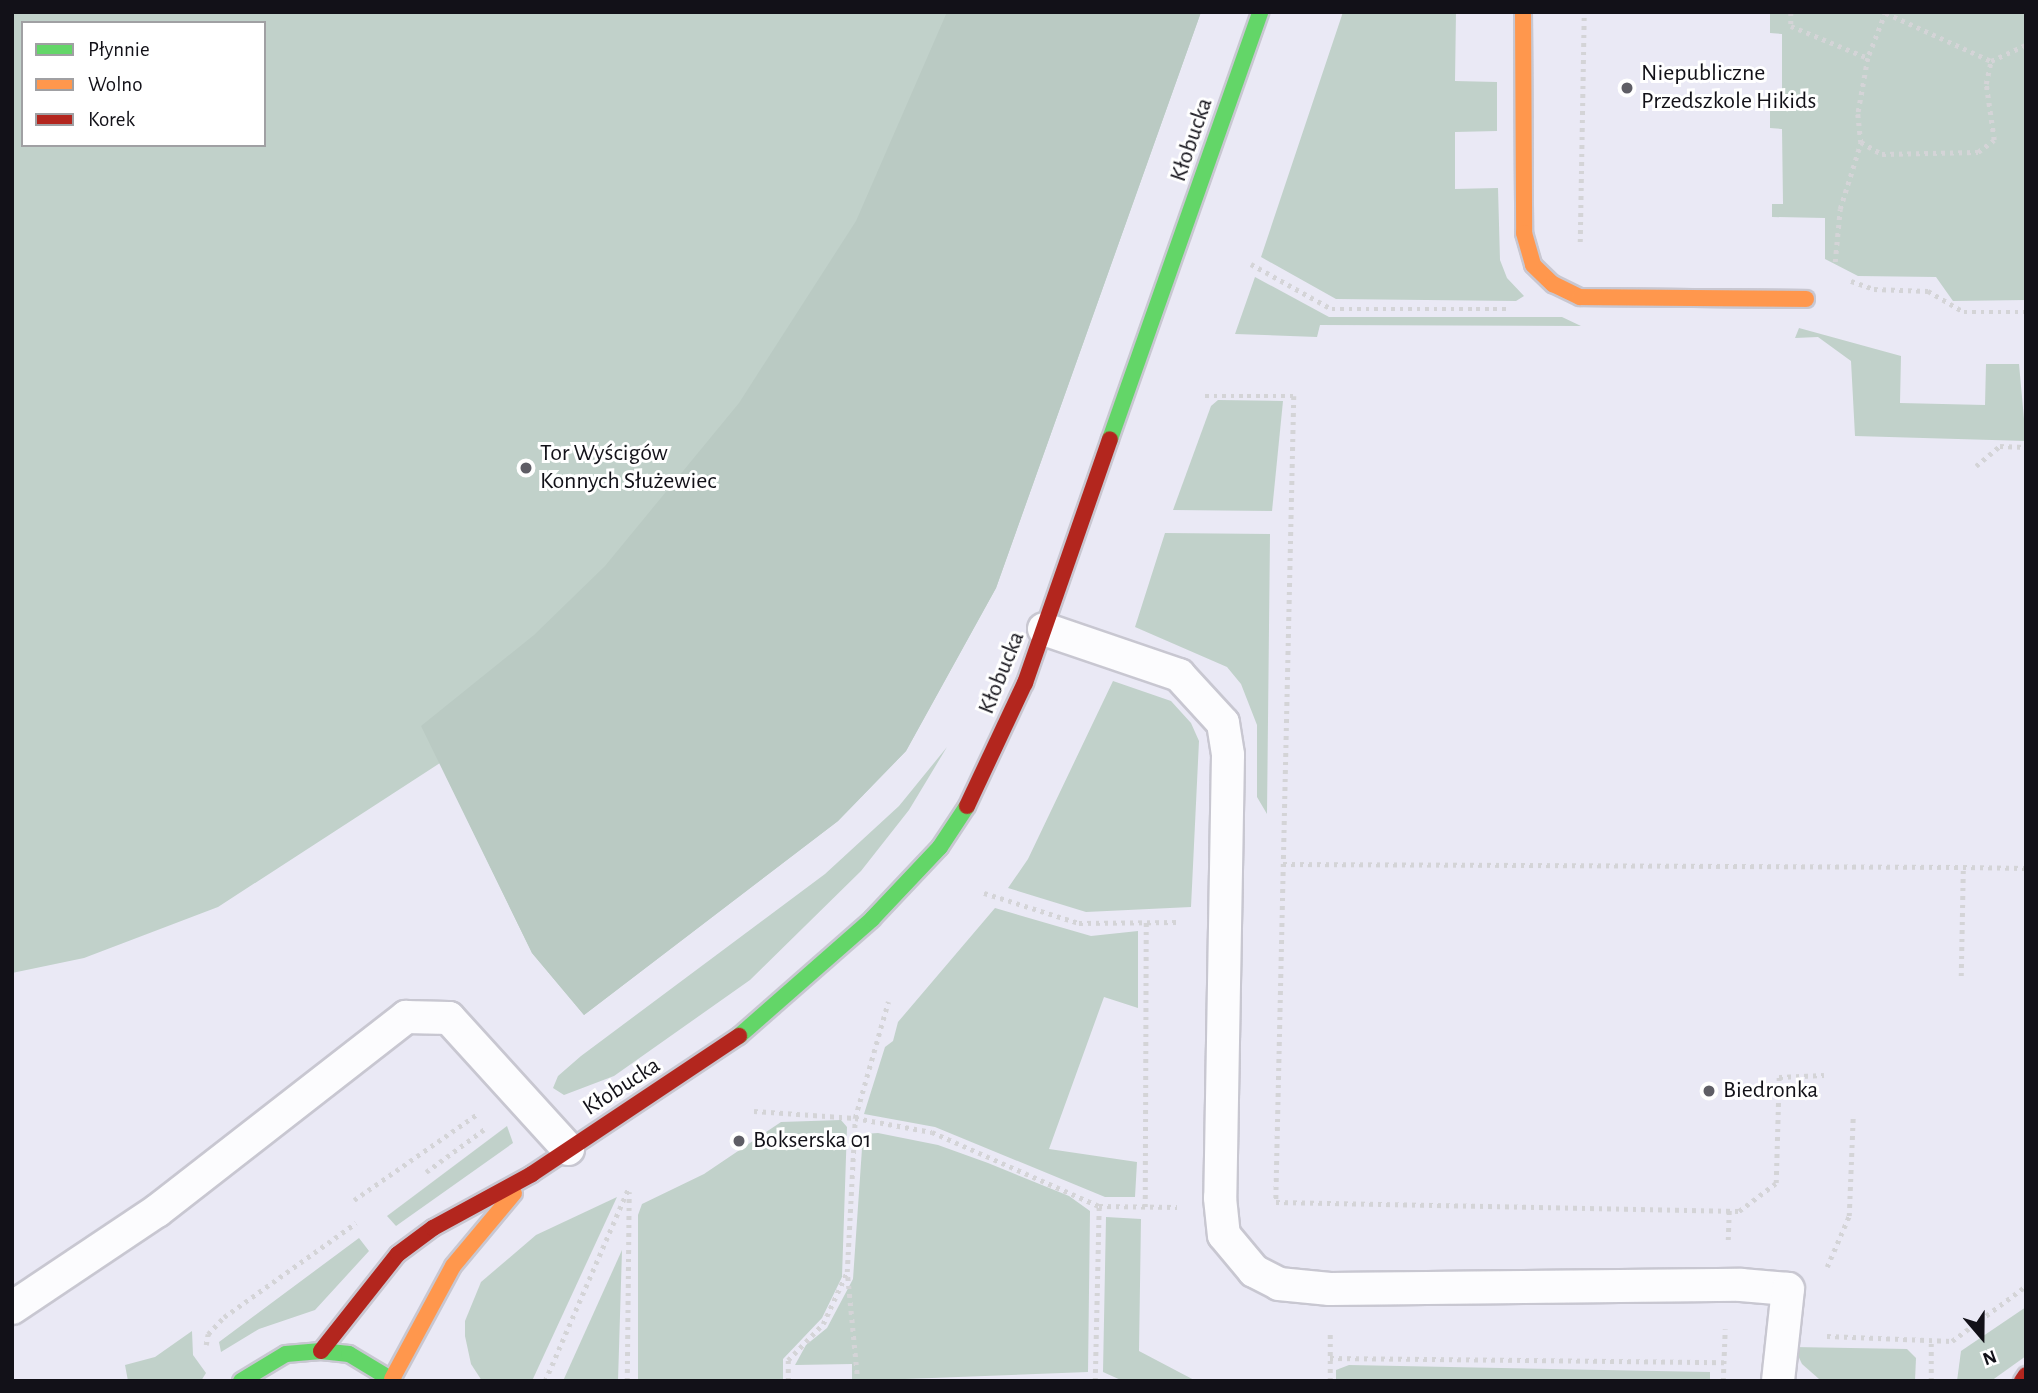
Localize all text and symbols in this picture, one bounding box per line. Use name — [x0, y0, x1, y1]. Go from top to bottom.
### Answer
legend — [21, 21, 266, 147]
text: Płynnie — [88, 39, 150, 60]
place label: Niepubliczne Przedszkole Hikids — [1641, 60, 1816, 116]
text: Wolno — [88, 74, 142, 95]
marker: Niepubliczne Przedszkole Hikids — [1619, 80, 1635, 96]
street label: Kłobucka — [1164, 94, 1220, 186]
text: Korek — [88, 109, 135, 130]
place label: Tor Wyścigów Konnych Służewiec — [540, 440, 716, 496]
marker: Tor Wyścigów Konnych Służewiec — [518, 460, 534, 476]
street label: Kłobucka — [972, 628, 1032, 718]
street label: Kłobucka — [578, 1051, 666, 1123]
place label: Biedronka — [1723, 1077, 1818, 1105]
marker: Biedronka — [1701, 1083, 1717, 1099]
place label: Bokserska 01 — [753, 1127, 871, 1155]
marker: Bokserska 01 — [731, 1133, 747, 1149]
north arrow — [1947, 1302, 2017, 1372]
text: N — [1980, 1346, 1999, 1368]

